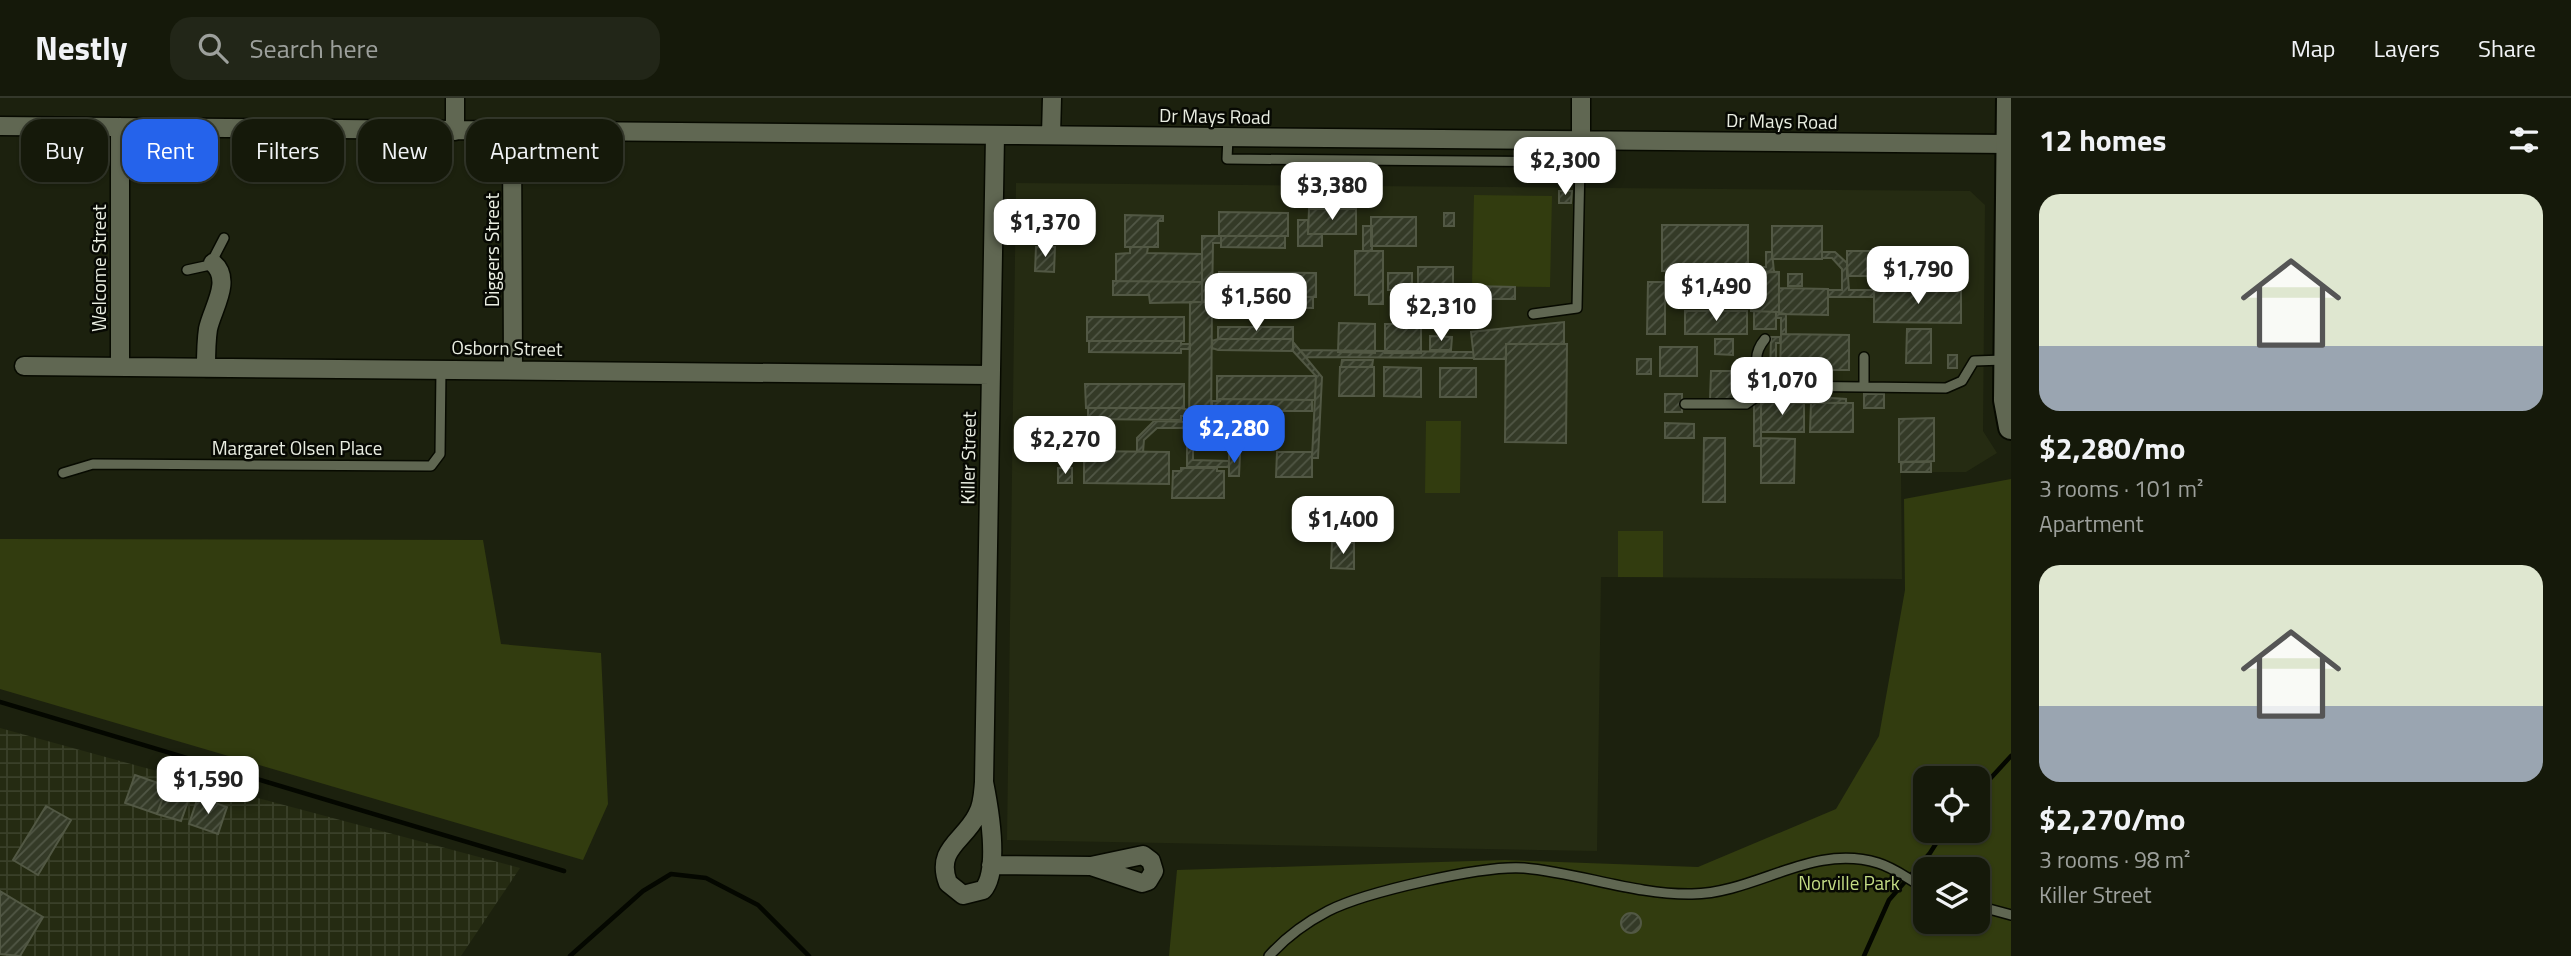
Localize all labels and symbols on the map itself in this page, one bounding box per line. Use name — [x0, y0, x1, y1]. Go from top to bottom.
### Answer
street label: Dr Mays Road — [1159, 100, 1271, 131]
street label: Dr Mays Road — [1726, 105, 1838, 136]
pin: $2,300 — [1508, 138, 1622, 197]
pin: $3,380 — [1275, 162, 1389, 222]
street label: Diggers Street — [477, 193, 506, 307]
pin: $1,370 — [988, 200, 1102, 259]
street label: Welcome Street — [84, 204, 113, 332]
pin: $1,790 — [1861, 246, 1975, 306]
pin: $1,490 — [1659, 264, 1773, 323]
pin: $1,560 — [1199, 274, 1313, 333]
pin: $2,310 — [1384, 284, 1498, 343]
street label: Osborn Street — [451, 332, 563, 363]
pin: $1,070 — [1725, 358, 1839, 417]
pin: $2,280 — [1177, 406, 1291, 465]
street label: Killer Street — [952, 411, 983, 505]
pin: $2,270 — [1008, 416, 1122, 476]
street label: Margaret Olsen Place — [212, 433, 382, 462]
pin: $1,400 — [1286, 496, 1400, 556]
pin: $1,590 — [151, 756, 265, 816]
park label: Norville Park — [1798, 868, 1900, 897]

